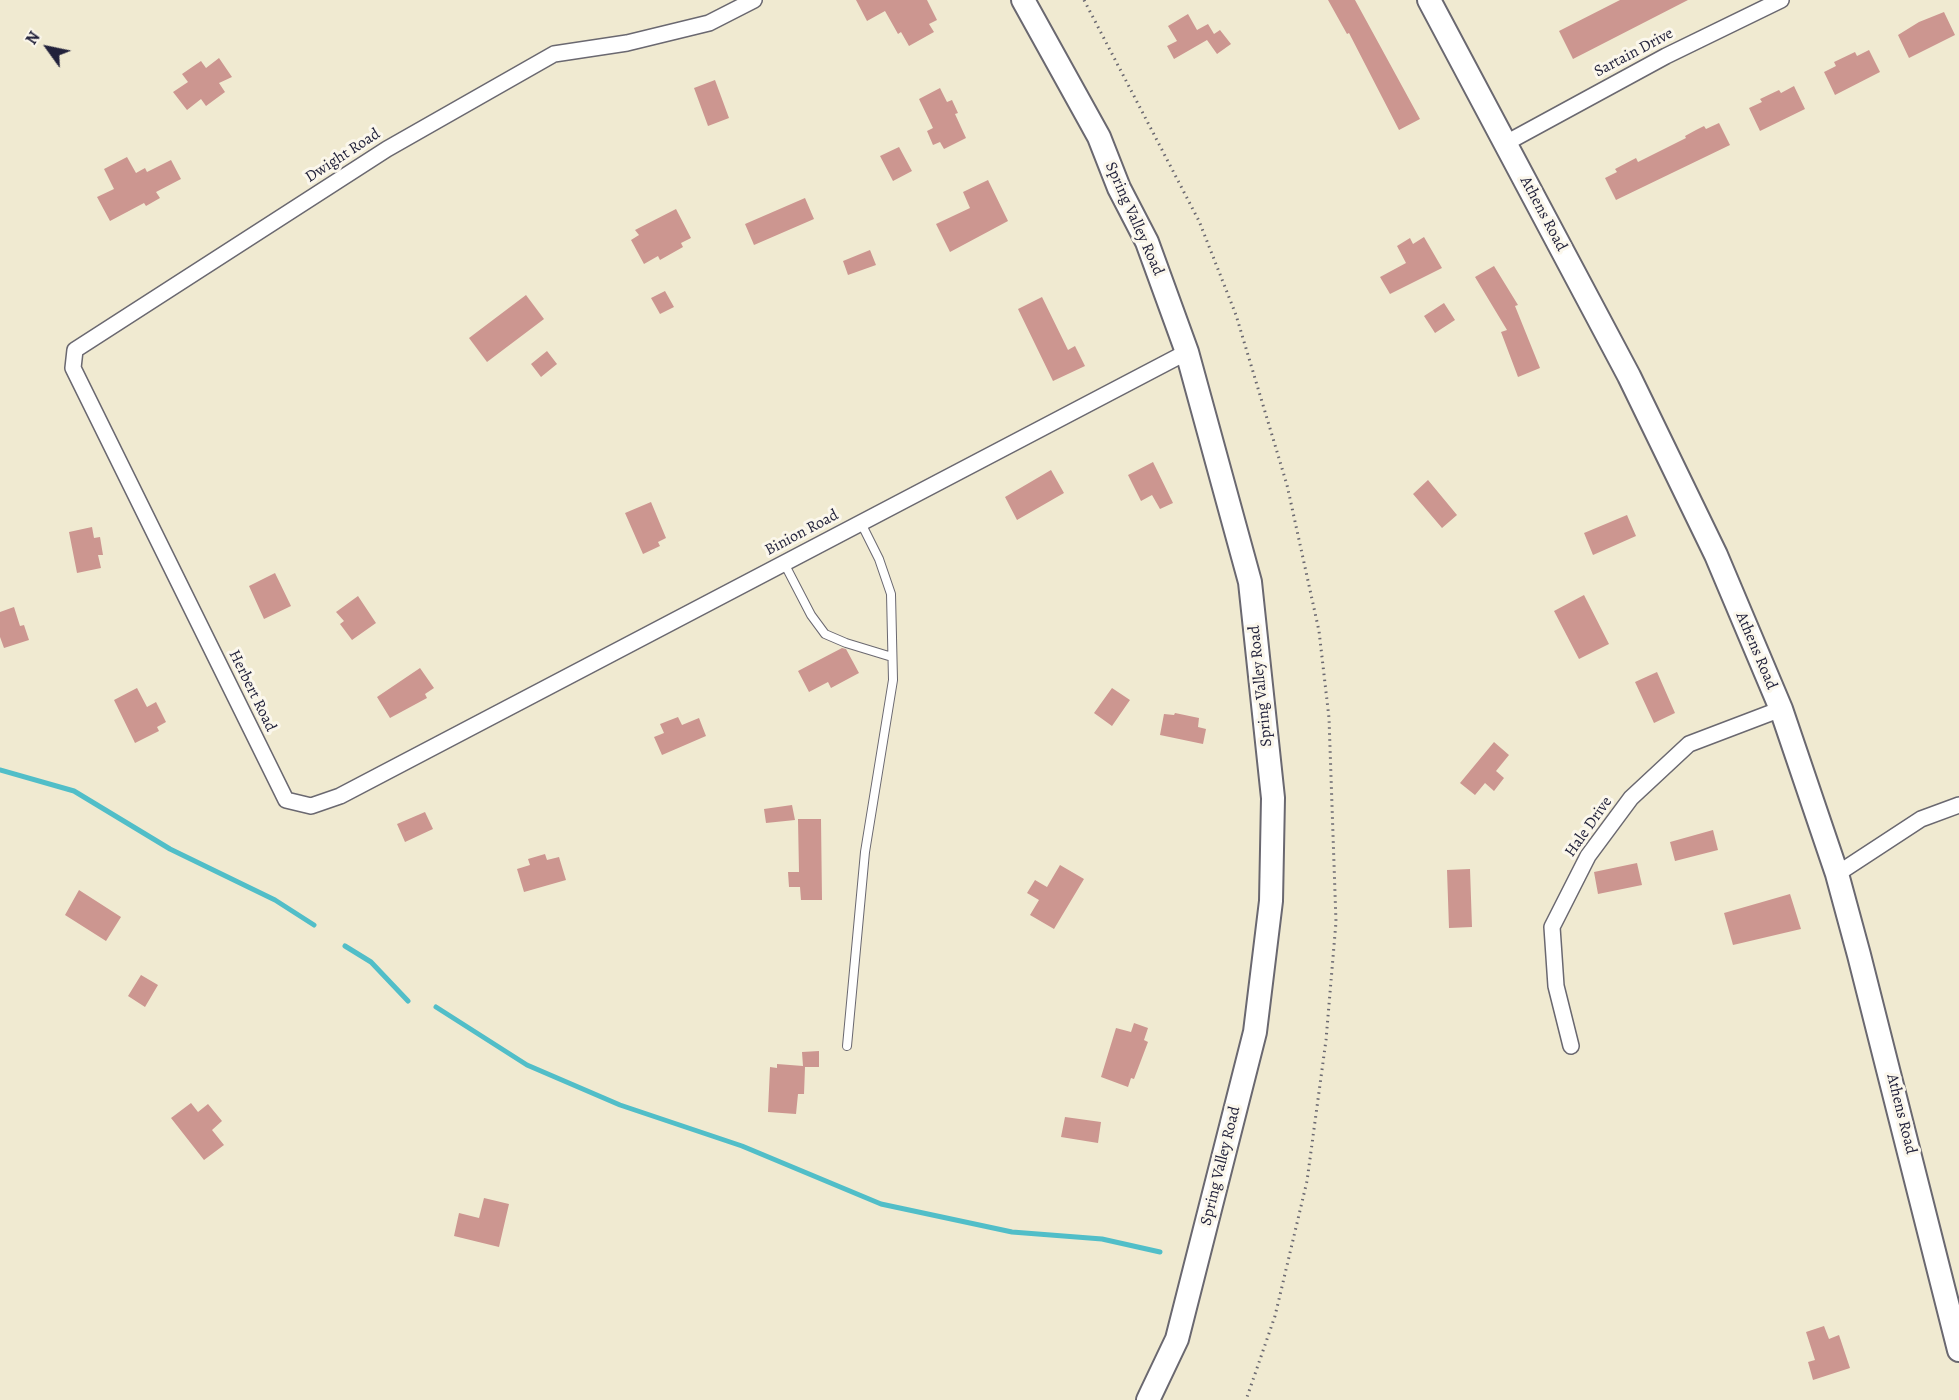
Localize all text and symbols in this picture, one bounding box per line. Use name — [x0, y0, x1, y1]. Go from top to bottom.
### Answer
north arrow — [18, 18, 78, 78]
street label: Sartain Drive — [1591, 24, 1677, 82]
text: N — [21, 27, 45, 49]
street label: Dwight Road — [302, 125, 384, 187]
street label: Spring Valley Road — [1100, 159, 1168, 279]
street label: Athens Road — [1515, 173, 1571, 255]
street label: Binion Road — [762, 506, 842, 560]
street label: Athens Road — [1731, 610, 1781, 692]
street label: Spring Valley Road — [1245, 624, 1277, 748]
street label: Herbert Road — [224, 647, 280, 735]
street label: Hale Drive — [1561, 793, 1617, 861]
street label: Athens Road — [1882, 1072, 1920, 1156]
street label: Spring Valley Road — [1197, 1104, 1245, 1228]

